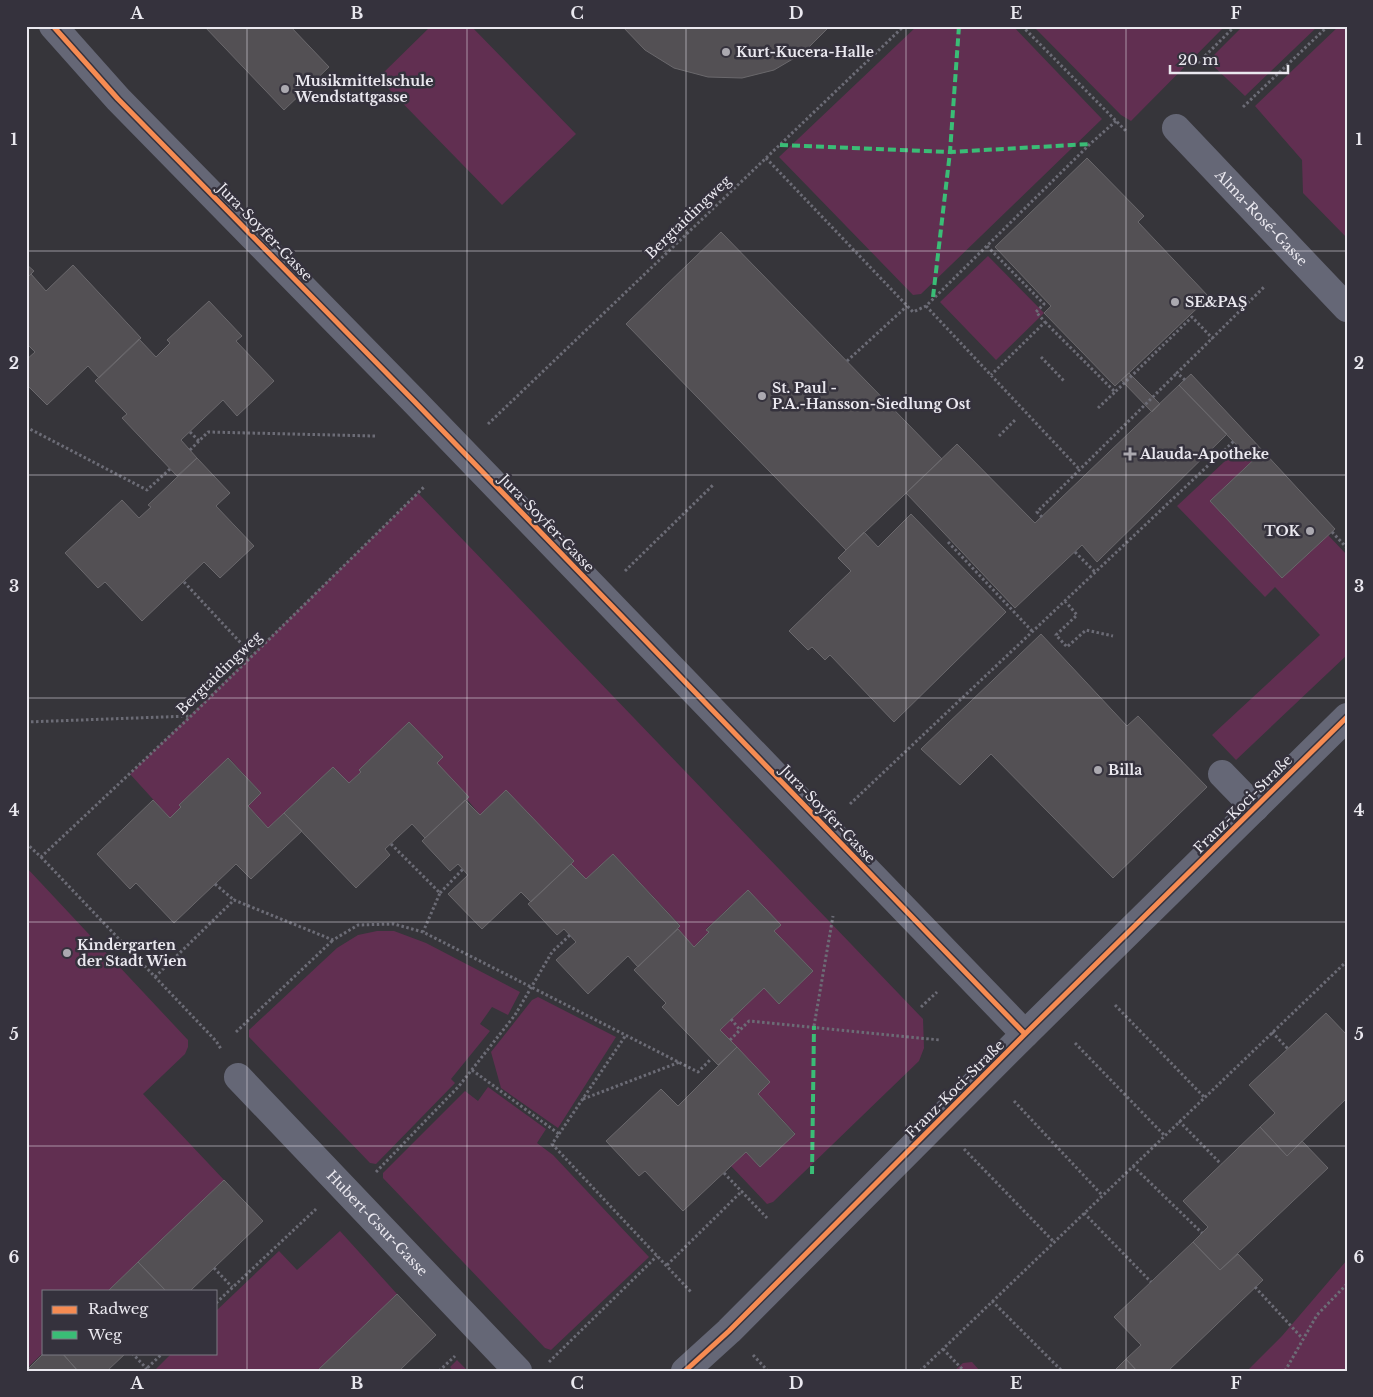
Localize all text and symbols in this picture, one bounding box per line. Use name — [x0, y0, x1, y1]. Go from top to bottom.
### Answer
text: A — [130, 3, 145, 23]
text: B — [351, 3, 364, 23]
text: C — [570, 3, 584, 23]
text: D — [789, 3, 803, 23]
text: E — [1010, 3, 1022, 23]
text: F — [1230, 3, 1242, 23]
scale bar — [1170, 42, 1288, 74]
place label: Kurt-Kucera-Halle — [736, 43, 874, 61]
marker: Kurt-Kucera-Halle — [720, 46, 732, 58]
text: 20 m — [1178, 50, 1218, 69]
place label: Musikmittelschule Wendstattgasse — [294, 72, 433, 106]
marker: Musikmittelschule Wendstattgasse — [279, 83, 291, 95]
text: 1 — [11, 129, 18, 149]
text: 1 — [1356, 129, 1363, 149]
street label: Alma-Rosé-Gasse — [1211, 165, 1311, 270]
street label: Bergtaidingweg — [641, 171, 735, 262]
street label: Jura-Soyfer-Gasse — [212, 178, 316, 285]
place label: SE&PAŞ — [1185, 293, 1247, 311]
marker: SE&PAŞ — [1169, 296, 1181, 308]
text: 2 — [9, 353, 19, 373]
text: 2 — [1354, 353, 1364, 373]
place label: St. Paul - P.A.-Hansson-Siedlung Ost — [772, 379, 971, 413]
marker: St. Paul - P.A.-Hansson-Siedlung Ost — [756, 390, 768, 402]
place label: Alauda-Apotheke — [1139, 445, 1269, 463]
marker: Alauda-Apotheke — [1124, 448, 1136, 460]
street label: Jura-Soyfer-Gasse — [494, 469, 598, 576]
place label: TOK — [1264, 522, 1300, 540]
marker: TOK — [1304, 525, 1316, 537]
text: 3 — [9, 576, 19, 596]
text: 3 — [1354, 576, 1364, 596]
street label: Bergtaidingweg — [172, 627, 266, 718]
street label: Franz-Koci-Straße — [1190, 751, 1296, 857]
street label: Jura-Soyfer-Gasse — [775, 760, 879, 867]
place label: Billa — [1108, 761, 1142, 779]
marker: Billa — [1092, 764, 1104, 776]
text: 4 — [9, 800, 19, 820]
text: 4 — [1354, 800, 1364, 820]
place label: Kindergarten der Stadt Wien — [77, 936, 187, 970]
marker: Kindergarten der Stadt Wien — [61, 947, 73, 959]
text: 5 — [9, 1024, 19, 1044]
text: 5 — [1354, 1024, 1364, 1044]
street label: Franz-Koci-Straße — [902, 1036, 1008, 1142]
street label: Hubert-Gsur-Gasse — [323, 1167, 432, 1280]
text: 6 — [9, 1247, 20, 1267]
text: 6 — [1354, 1247, 1365, 1267]
legend — [42, 1290, 218, 1354]
text: Radweg — [88, 1299, 149, 1318]
text: Weg — [87, 1325, 123, 1344]
text: A — [130, 1373, 145, 1393]
text: B — [351, 1373, 364, 1393]
text: C — [570, 1373, 584, 1393]
text: D — [789, 1373, 803, 1393]
text: E — [1010, 1373, 1022, 1393]
text: F — [1230, 1373, 1242, 1393]

